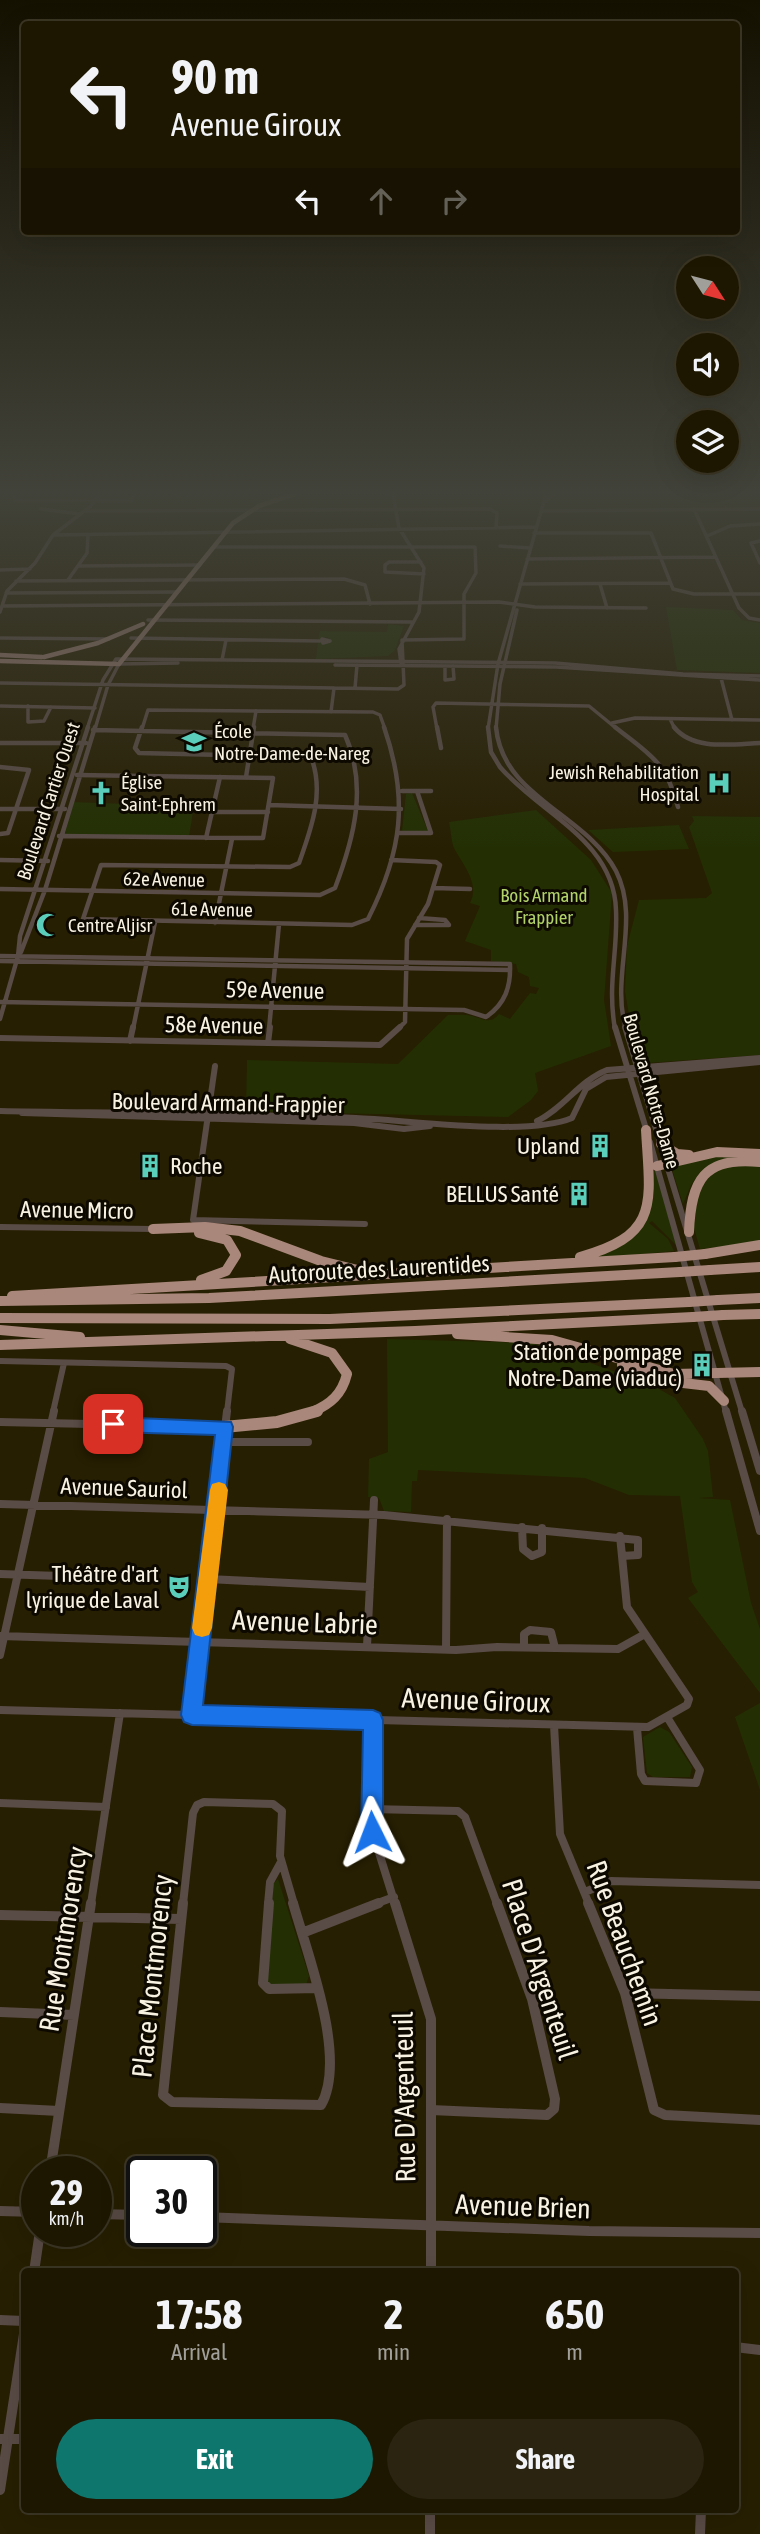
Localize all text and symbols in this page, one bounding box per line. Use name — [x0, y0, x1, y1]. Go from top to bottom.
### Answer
text: 90 m — [171, 48, 259, 104]
icon: left — [56, 49, 147, 140]
text: Avenue Giroux — [171, 106, 341, 143]
icon: left — [289, 182, 327, 220]
icon: ahead — [362, 182, 400, 220]
icon: right — [435, 182, 473, 220]
north arrow — [676, 256, 738, 318]
map controls — [676, 256, 739, 473]
button: sound — [676, 333, 739, 396]
button: layers — [676, 410, 739, 473]
street label: Boulevard Cartier Ouest — [12, 719, 84, 883]
place label: École Notre-Dame-de-Nareg — [214, 720, 371, 764]
school or university icon: École Notre-Dame-de-Nareg — [180, 728, 208, 756]
place label: Jewish Rehabilitation Hospital — [549, 761, 699, 805]
hospital icon: Jewish Rehabilitation Hospital — [705, 769, 733, 797]
place label: Église Saint-Ephrem — [121, 771, 216, 815]
church icon: Église Saint-Ephrem — [87, 779, 115, 807]
street label: 62e Avenue — [123, 867, 205, 891]
park label: Bois Armand Frappier — [500, 884, 588, 928]
street label: 61e Avenue — [171, 897, 253, 921]
mosque icon: Centre Aljisr — [34, 911, 62, 939]
place label: Centre Aljisr — [68, 914, 152, 936]
street label: 59e Avenue — [225, 976, 325, 1004]
street label: 58e Avenue — [164, 1011, 264, 1039]
street label: Boulevard Notre-Dame — [619, 1011, 685, 1171]
street label: Boulevard Armand-Frappier — [111, 1088, 346, 1118]
building icon: Upland — [586, 1132, 614, 1160]
place label: Upland — [517, 1133, 580, 1159]
building icon: Roche — [136, 1152, 164, 1180]
place label: Roche — [170, 1153, 222, 1179]
building icon: BELLUS Santé — [565, 1180, 593, 1208]
place label: BELLUS Santé — [446, 1181, 559, 1207]
street label: Avenue Micro — [20, 1196, 134, 1224]
street label: Autoroute des Laurentides — [268, 1250, 490, 1288]
place label: Station de pompage Notre-Dame (viaduc) — [507, 1339, 682, 1391]
building icon: Station de pompage Notre-Dame (viaduc) — [688, 1351, 716, 1379]
pin — [83, 1394, 143, 1454]
icon: arrive — [94, 1405, 132, 1443]
street label: Avenue Sauriol — [60, 1473, 188, 1503]
place label: Théâtre d'art lyrique de Laval — [26, 1561, 159, 1613]
theatre icon: Théâtre d'art lyrique de Laval — [165, 1573, 193, 1601]
street label: Avenue Labrie — [232, 1603, 378, 1641]
street label: Avenue Giroux — [401, 1681, 551, 1719]
position arrow — [335, 1795, 409, 1869]
street label: Rue Montmorency — [33, 1844, 93, 2034]
street label: Rue Beauchemin — [580, 1856, 670, 2030]
street label: Place Montmorency — [125, 1873, 179, 2079]
street label: Place D'Argenteuil — [496, 1875, 584, 2064]
street label: Rue D'Argenteuil — [386, 2011, 421, 2183]
speed limit sign: 30 — [126, 2156, 217, 2247]
text: 29 — [50, 2172, 83, 2212]
street label: Avenue Brien — [455, 2188, 591, 2224]
text: km/h — [49, 2208, 84, 2229]
text: 17:58 — [156, 2290, 242, 2338]
text: 2 — [384, 2290, 403, 2338]
text: 650 — [545, 2290, 604, 2338]
text: Arrival — [171, 2339, 227, 2365]
text: min — [377, 2339, 410, 2365]
text: m — [566, 2339, 583, 2365]
button: Exit — [56, 2419, 373, 2499]
button: Share — [387, 2419, 704, 2499]

